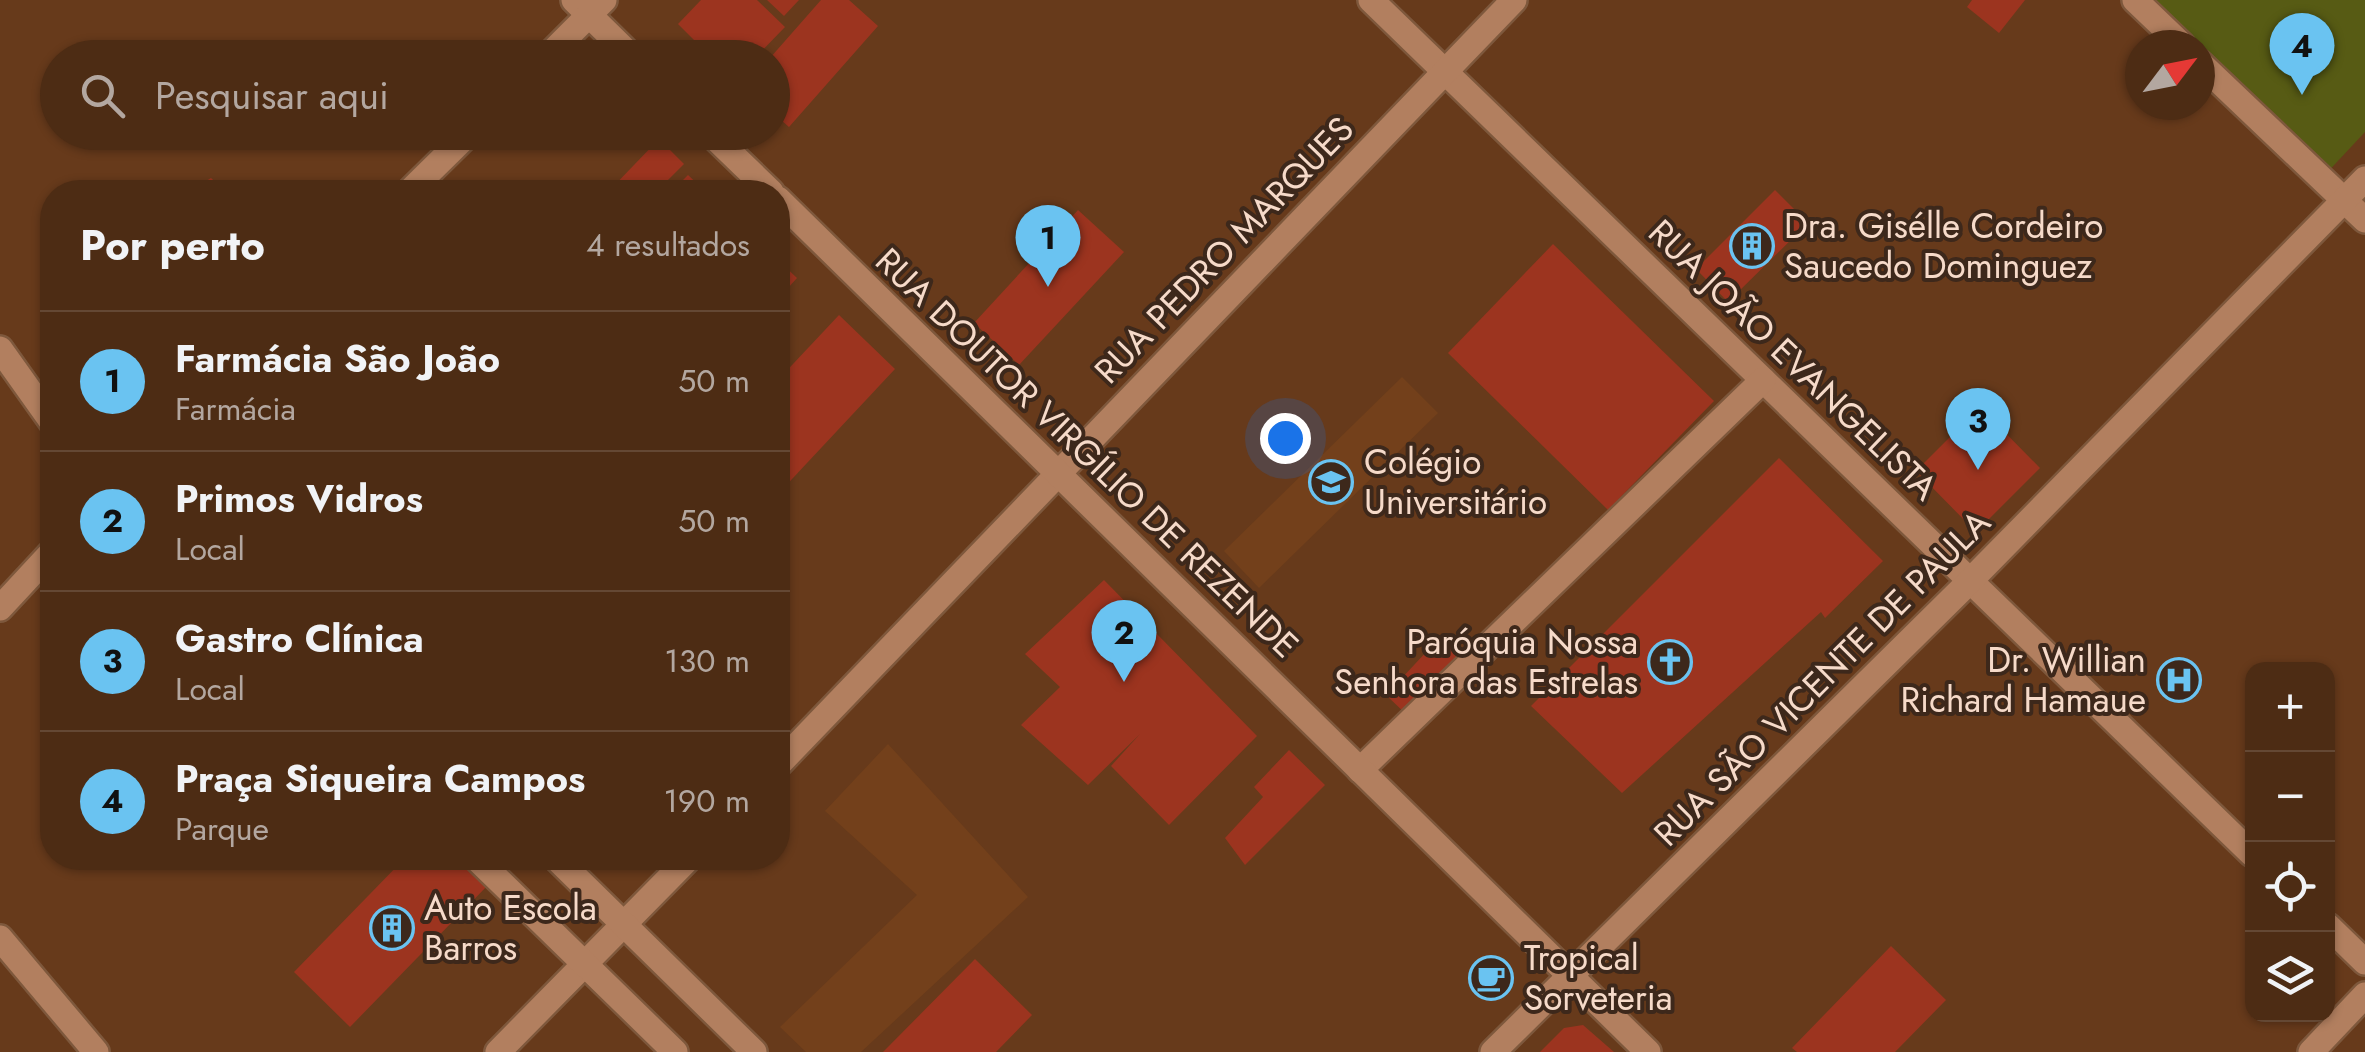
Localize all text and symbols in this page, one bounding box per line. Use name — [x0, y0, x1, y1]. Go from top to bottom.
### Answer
pin: 4 — [2270, 12, 2334, 95]
north arrow — [2125, 30, 2215, 120]
search box — [40, 40, 790, 150]
icon: search — [75, 68, 130, 123]
text: Pesquisar aqui — [155, 68, 389, 123]
street label: RUA PEDRO MARQUES — [1083, 105, 1365, 395]
place label: Dra. Gisélle Cordeiro Saucedo Dominguez — [1784, 201, 2103, 291]
pin: 1 — [1016, 204, 1080, 287]
street label: RUA JOÃO EVANGELISTA — [1637, 208, 1949, 512]
text: Por perto — [80, 215, 265, 276]
text: 4 resultados — [586, 222, 750, 268]
building icon: Dra. Gisélle Cordeiro Saucedo Dominguez — [1729, 223, 1775, 269]
street label: RUA DOUTOR VIRGÍLIO DE REZENDE — [864, 237, 1310, 669]
text: Farmácia São João — [175, 331, 500, 386]
text: 1 — [104, 358, 121, 404]
text: 50 m — [678, 358, 750, 404]
text: Farmácia — [175, 386, 296, 432]
pin: 3 — [1946, 388, 2010, 470]
your location — [1260, 413, 1311, 464]
place label: Colégio Universitário — [1364, 437, 1547, 527]
school or university icon: Colégio Universitário — [1308, 459, 1354, 505]
text: Primos Vidros — [175, 471, 423, 526]
text: 2 — [102, 498, 123, 544]
text: 50 m — [678, 498, 750, 544]
street label: RUA SÃO VICENTE DE PAULA — [1642, 498, 2002, 858]
text: Local — [175, 526, 245, 572]
pin: 2 — [1092, 600, 1156, 682]
text: Gastro Clínica — [175, 611, 424, 666]
place label: Paróquia Nossa Senhora das Estrelas — [1334, 617, 1638, 707]
place label: Dr. Willian Richard Hamaue — [1901, 635, 2146, 725]
text: 3 — [103, 638, 122, 684]
text: 130 m — [664, 638, 750, 684]
church icon: Paróquia Nossa Senhora das Estrelas — [1647, 639, 1693, 685]
hospital icon: Dr. Willian Richard Hamaue — [2156, 657, 2202, 703]
map controls — [2245, 662, 2335, 1022]
button: + — [2245, 662, 2335, 752]
text: Local — [175, 666, 245, 712]
text: Praça Siqueira Campos — [175, 751, 585, 806]
button: − — [2245, 752, 2335, 842]
text: 4 — [101, 778, 124, 824]
text: 190 m — [663, 778, 750, 824]
text: Parque — [175, 806, 269, 852]
button: locate — [2245, 842, 2335, 932]
place label: Auto Escola Barros — [424, 883, 597, 973]
building icon: Auto Escola Barros — [369, 905, 415, 951]
button: layers — [2245, 932, 2335, 1022]
place label: Tropical Sorveteria — [1524, 933, 1673, 1023]
cafe icon: Tropical Sorveteria — [1468, 955, 1514, 1001]

